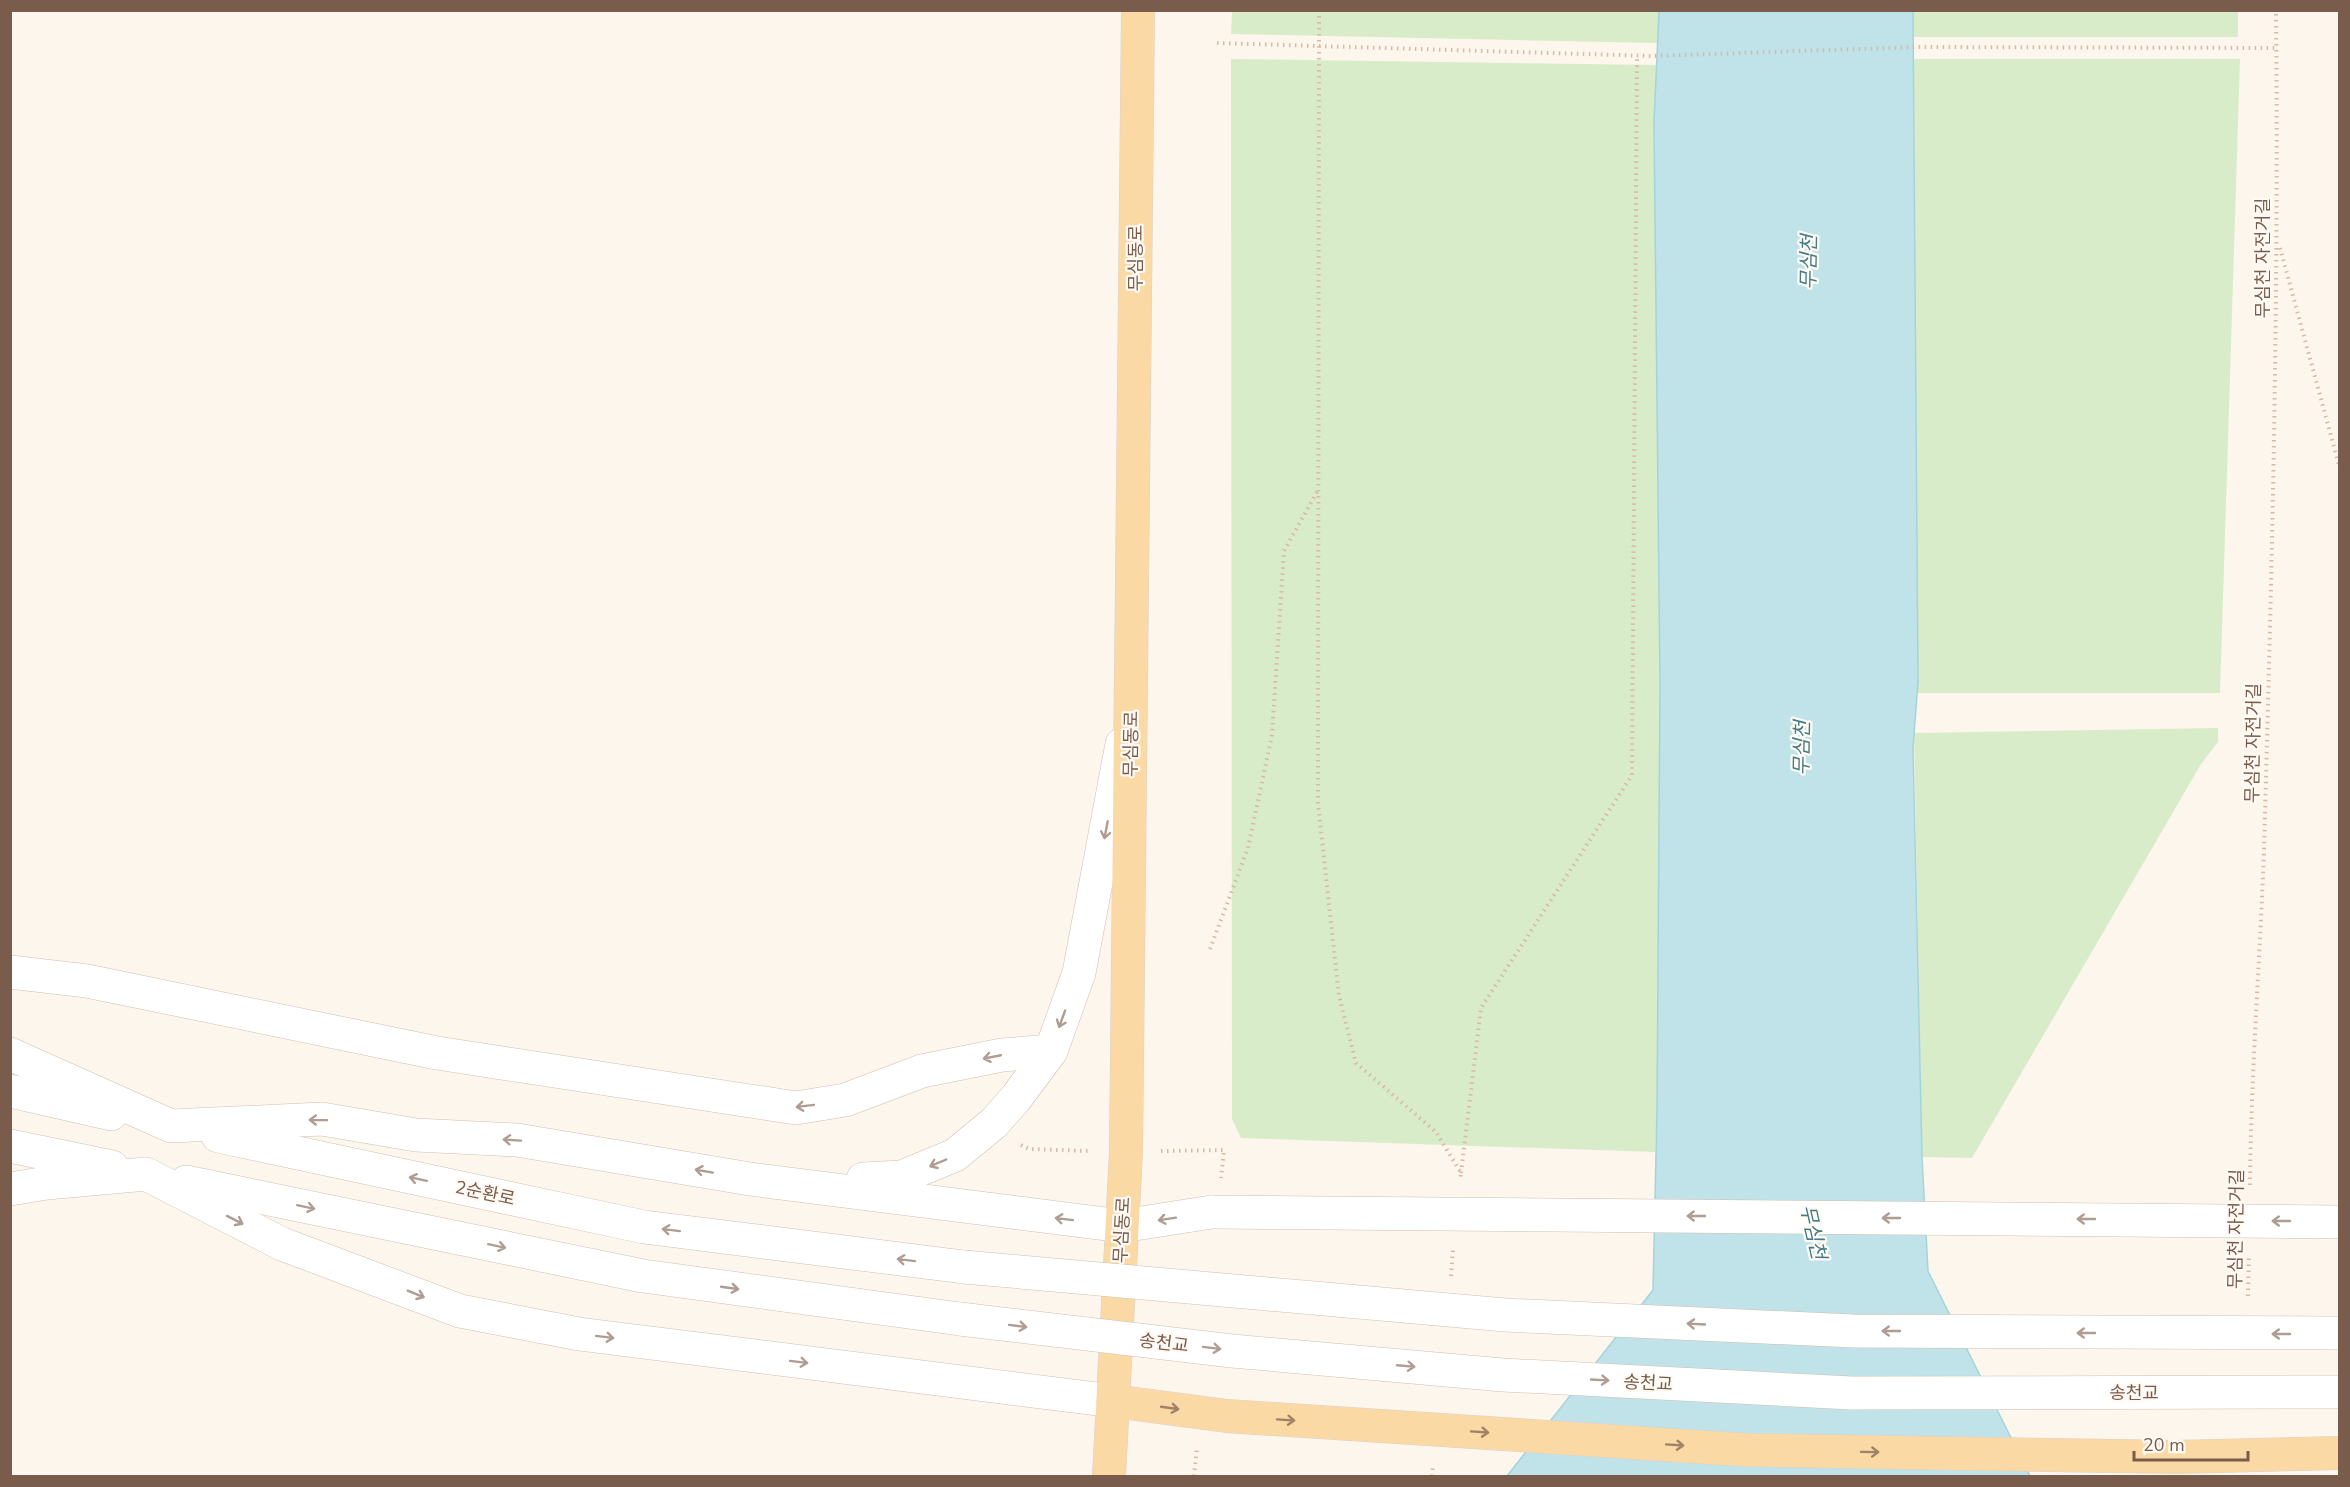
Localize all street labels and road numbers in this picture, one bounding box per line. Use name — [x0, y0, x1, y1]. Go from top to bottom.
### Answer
street label: 무심천 자전거길 — [2251, 198, 2275, 318]
street label: 무심동로 — [1124, 225, 1148, 291]
street label: 무심천 자전거길 — [2240, 683, 2266, 803]
street label: 무심동로 — [1118, 711, 1144, 777]
street label: 무심천 자전거길 — [2223, 1169, 2249, 1289]
street label: 2순환로 — [453, 1175, 517, 1211]
street label: 무심동로 — [1108, 1196, 1136, 1264]
street label: 송천교 — [1138, 1328, 1190, 1358]
street label: 송천교 — [1623, 1370, 1673, 1396]
street label: 송천교 — [2109, 1381, 2159, 1405]

